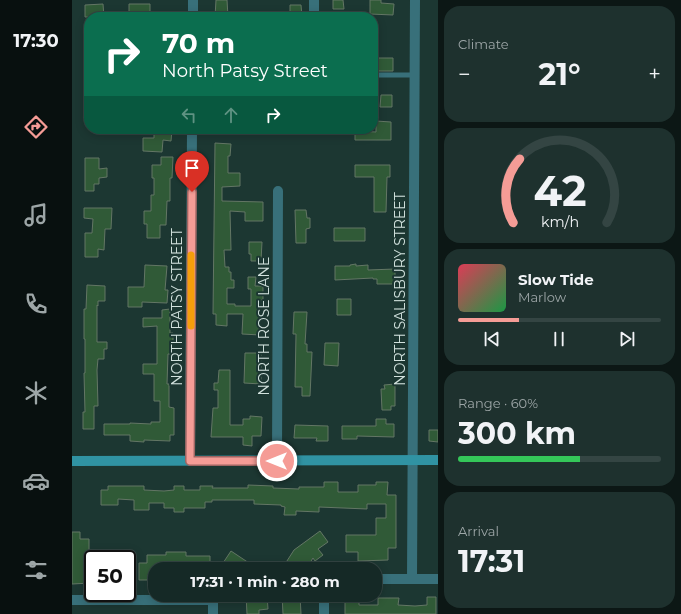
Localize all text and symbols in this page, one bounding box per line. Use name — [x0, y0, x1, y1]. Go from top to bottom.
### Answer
text: 70 m — [162, 26, 235, 60]
icon: right — [96, 28, 148, 80]
text: 17:30 — [13, 30, 59, 52]
text: Climate — [458, 36, 509, 52]
text: 21° — [539, 56, 581, 93]
text: North Patsy Street — [162, 60, 328, 82]
text: − — [458, 61, 471, 88]
text: + — [648, 61, 661, 88]
icon: left — [178, 104, 200, 126]
icon: ahead — [220, 104, 242, 126]
icon: right — [262, 104, 284, 126]
icon: directions — [22, 113, 50, 141]
pin — [175, 151, 209, 192]
icon: arrive — [181, 157, 203, 179]
text: 42 — [533, 166, 586, 216]
street label: NORTH SALISBURY STREET — [391, 192, 409, 386]
icon: music — [22, 201, 50, 229]
text: km/h — [540, 213, 579, 231]
street label: NORTH PATSY STREET — [168, 228, 186, 386]
street label: NORTH ROSE LANE — [255, 257, 273, 395]
text: Slow Tide — [518, 270, 594, 289]
text: Marlow — [518, 289, 566, 305]
icon: phone — [22, 290, 50, 318]
icon: previous — [481, 328, 503, 350]
icon: pause — [548, 328, 570, 350]
icon: next — [616, 328, 638, 350]
icon: climate — [22, 379, 50, 407]
text: Range · 60% — [458, 395, 538, 411]
text: 300 km — [458, 415, 576, 452]
position arrow — [256, 440, 298, 482]
icon: car — [22, 467, 50, 495]
text: Arrival — [458, 523, 499, 539]
text: 17:31 — [458, 543, 525, 580]
speed limit sign: 50 — [84, 550, 136, 602]
icon: filters — [22, 556, 50, 584]
text: 17:31 · 1 min · 280 m — [190, 572, 340, 591]

